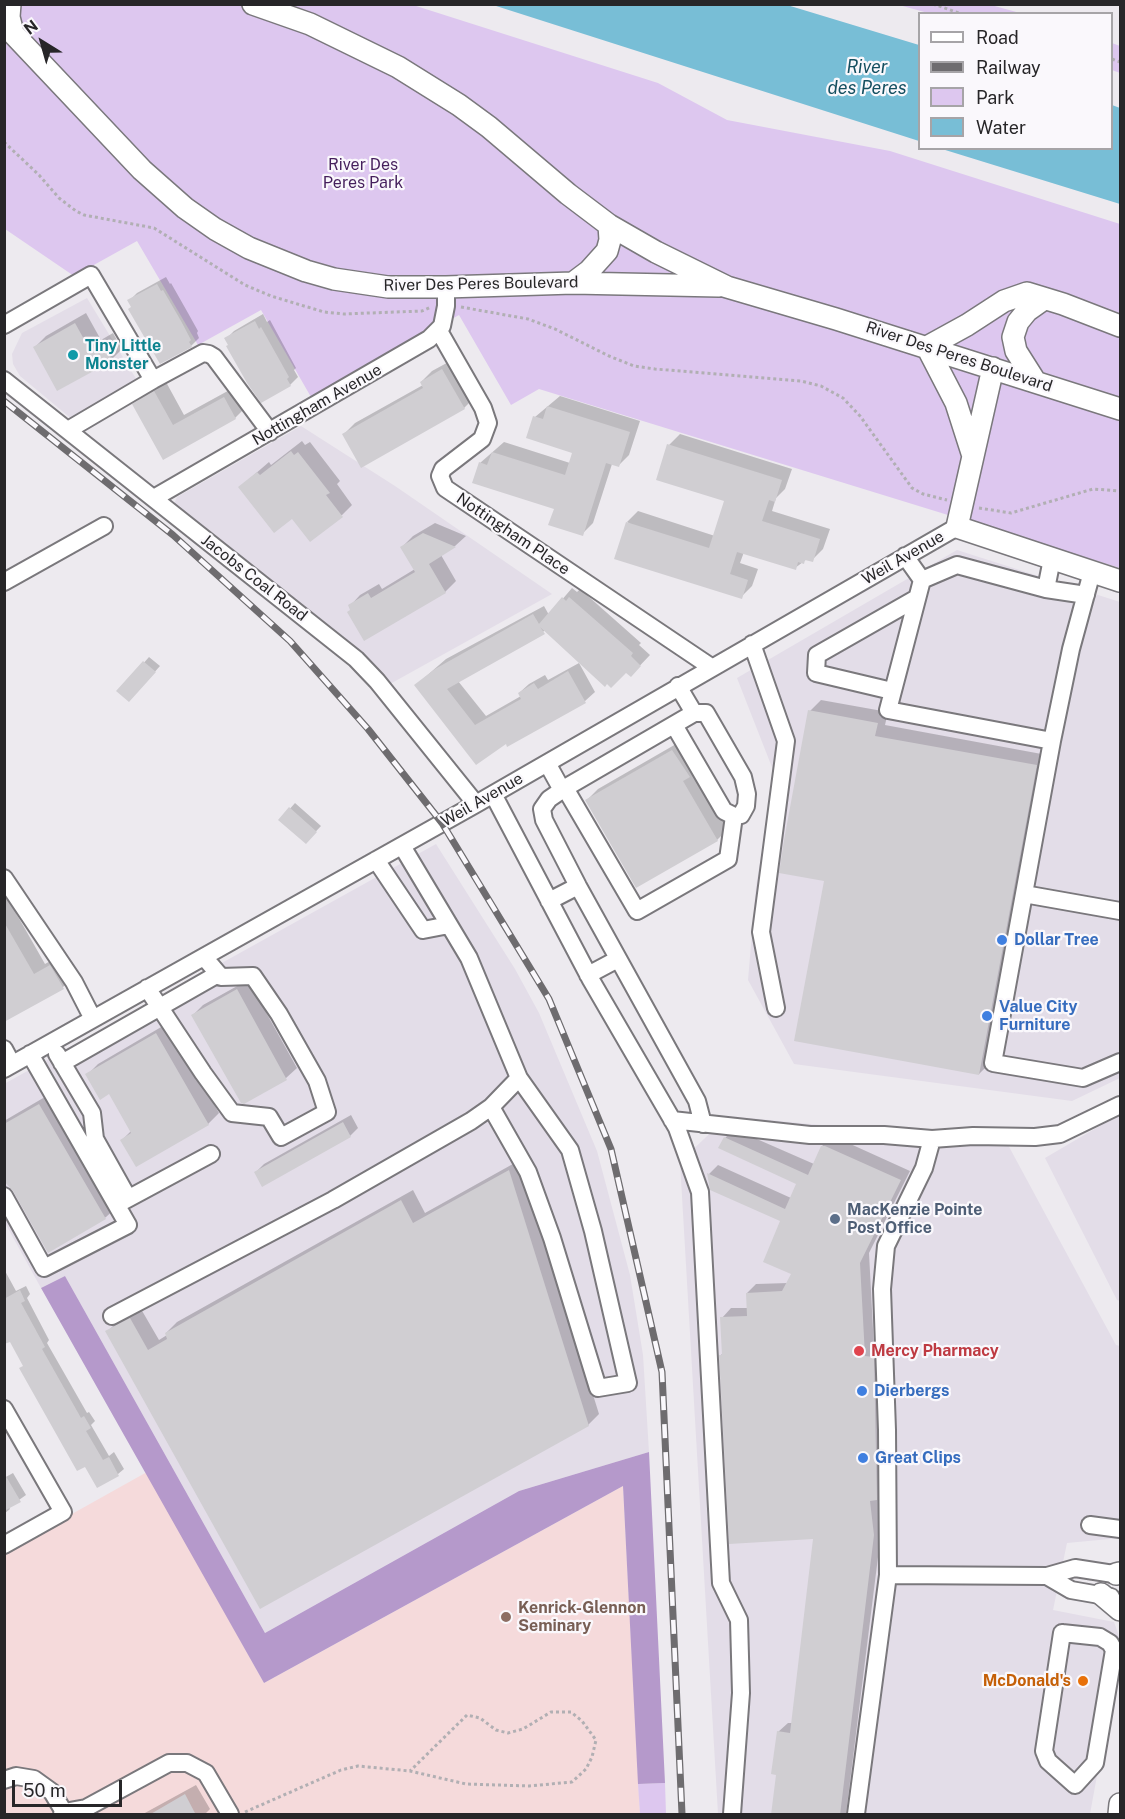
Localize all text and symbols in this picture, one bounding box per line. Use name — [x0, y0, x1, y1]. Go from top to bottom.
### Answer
north arrow — [12, 12, 72, 72]
legend — [918, 12, 1113, 150]
text: N — [20, 16, 42, 39]
text: Road — [976, 27, 1019, 48]
water label: River des Peres — [827, 56, 907, 98]
text: Railway — [976, 57, 1041, 78]
text: Park — [976, 87, 1014, 108]
text: Water — [976, 117, 1026, 138]
park label: River Des Peres Park — [323, 155, 403, 193]
street label: River Des Peres Boulevard — [383, 273, 579, 295]
street label: River Des Peres Boulevard — [863, 318, 1055, 396]
place label: Tiny Little Monster — [85, 336, 161, 374]
marker: Tiny Little Monster — [66, 348, 80, 362]
street label: Nottingham Avenue — [249, 360, 385, 450]
street label: Nottingham Place — [453, 489, 573, 579]
street label: Weil Avenue — [859, 527, 947, 589]
street label: Jacobs Coal Road — [197, 531, 311, 625]
street label: Weil Avenue — [438, 769, 526, 831]
place label: Dollar Tree — [1014, 930, 1099, 950]
marker: Dollar Tree — [995, 933, 1009, 947]
place label: Value City Furniture — [999, 997, 1077, 1035]
marker: Value City Furniture — [980, 1009, 994, 1023]
place label: MacKenzie Pointe Post Office — [847, 1200, 982, 1238]
marker: MacKenzie Pointe Post Office — [828, 1212, 842, 1226]
place label: Mercy Pharmacy — [871, 1341, 999, 1361]
marker: Mercy Pharmacy — [852, 1344, 866, 1358]
place label: Dierbergs — [874, 1381, 949, 1401]
marker: Dierbergs — [855, 1384, 869, 1398]
place label: Great Clips — [875, 1448, 961, 1468]
marker: Great Clips — [856, 1451, 870, 1465]
place label: Kenrick-Glennon Seminary — [518, 1598, 646, 1636]
marker: Kenrick-Glennon Seminary — [499, 1610, 513, 1624]
place label: McDonald's — [983, 1671, 1071, 1691]
marker: McDonald's — [1076, 1674, 1090, 1688]
scale bar — [15, 1768, 124, 1806]
text: 50 m — [23, 1780, 66, 1801]

